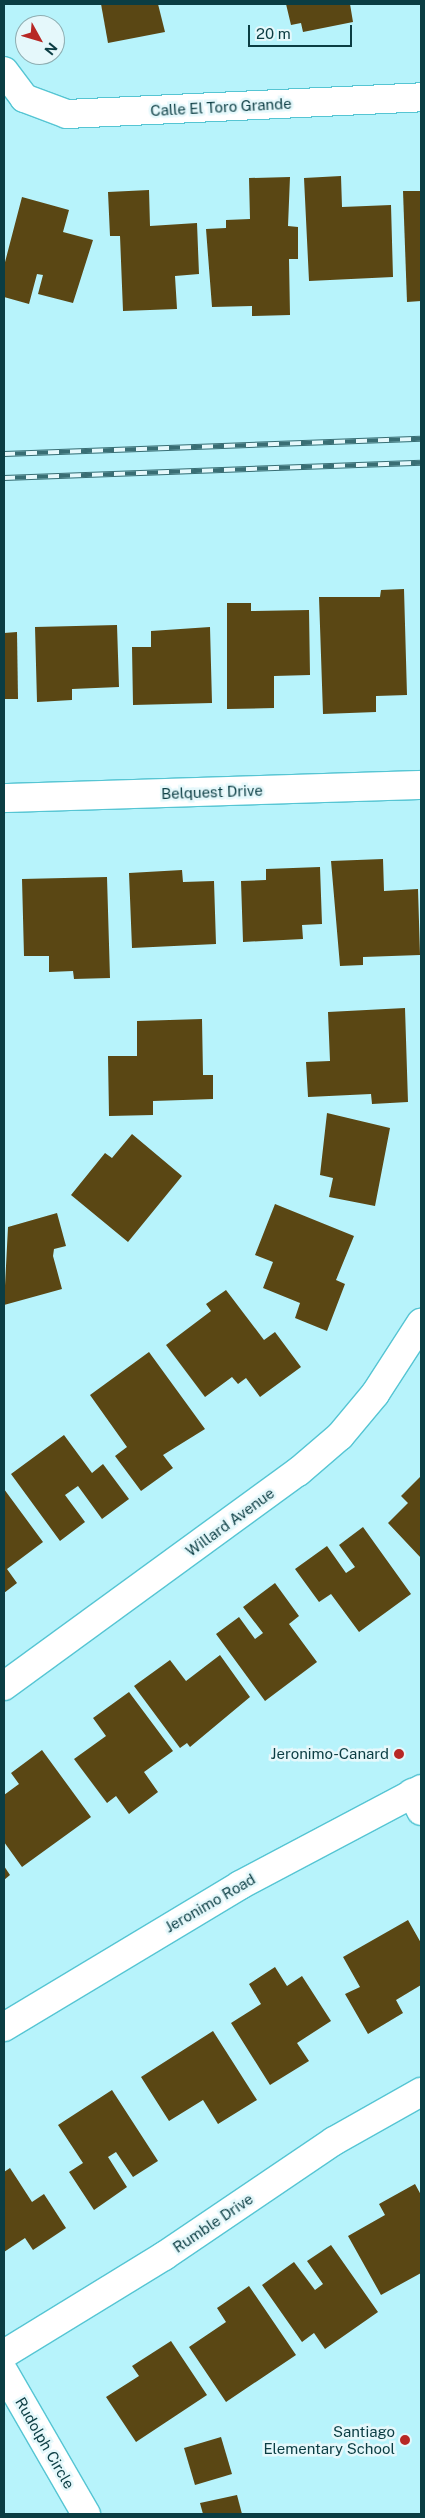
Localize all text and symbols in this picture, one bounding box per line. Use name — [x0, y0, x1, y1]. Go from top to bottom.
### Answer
north arrow — [15, 15, 65, 65]
scale bar — [250, 15, 354, 47]
text: 20 m — [256, 25, 291, 42]
text: N — [41, 40, 61, 58]
street label: Calle El Toro Grande — [150, 94, 292, 120]
street label: Belquest Drive — [161, 781, 263, 803]
street label: Willard Avenue — [182, 1484, 278, 1560]
place label: Jeronimo-Canard — [271, 1745, 389, 1763]
marker: Jeronimo-Canard — [393, 1748, 405, 1760]
street label: Jeronimo Road — [161, 1870, 259, 1936]
street label: Rumble Drive — [169, 2190, 257, 2256]
street label: Rudolph Circle — [12, 2394, 78, 2492]
place label: Santiago Elementary School — [263, 2422, 395, 2457]
marker: Santiago Elementary School — [399, 2434, 411, 2446]

